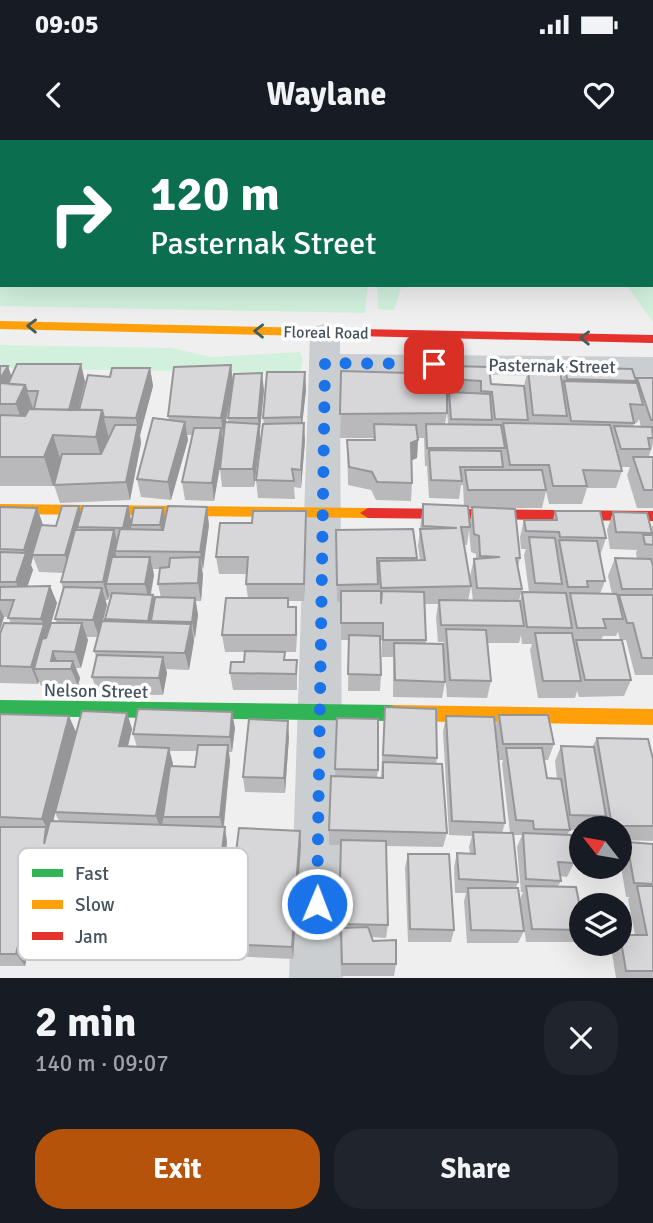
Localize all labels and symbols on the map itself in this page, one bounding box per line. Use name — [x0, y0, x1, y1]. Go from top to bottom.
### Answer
one-way arrow — [26, 318, 37, 334]
street label: Floreal Road — [283, 322, 369, 344]
one-way arrow — [254, 323, 264, 339]
one-way arrow — [579, 330, 590, 345]
pin — [404, 334, 464, 394]
street label: Pasternak Street — [488, 354, 616, 378]
street label: Nelson Street — [44, 679, 148, 703]
north arrow — [569, 816, 632, 878]
legend — [18, 848, 248, 960]
text: Fast — [75, 862, 109, 886]
position arrow — [280, 867, 354, 941]
text: Slow — [75, 893, 115, 917]
text: Jam — [75, 925, 108, 949]

